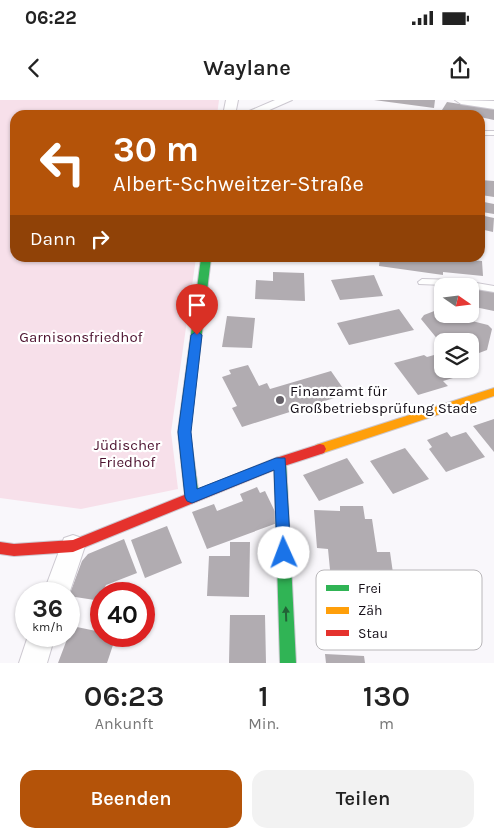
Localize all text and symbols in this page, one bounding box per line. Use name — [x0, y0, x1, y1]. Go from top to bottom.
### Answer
text: 06:22 — [25, 7, 77, 29]
icon: back — [20, 54, 48, 82]
icon: share — [446, 54, 474, 82]
text: Waylane — [203, 55, 291, 81]
text: 30 m — [113, 129, 199, 170]
icon: left — [30, 130, 95, 195]
text: Albert-Schweitzer-Straße — [113, 171, 364, 197]
icon: right — [86, 225, 114, 253]
text: Dann — [30, 228, 76, 250]
north arrow — [434, 278, 479, 322]
map controls — [434, 278, 479, 378]
pin — [176, 284, 218, 335]
icon: arrive — [183, 291, 211, 319]
park label: Garnisonsfriedhof — [19, 328, 144, 346]
button: layers — [434, 333, 479, 378]
place label: Finanzamt für Großbetriebsprüfung Stade — [290, 382, 477, 417]
marker: Finanzamt für Großbetriebsprüfung Stade — [274, 394, 286, 406]
park label: Jüdischer Friedhof — [94, 436, 161, 471]
position arrow — [257, 526, 309, 578]
legend — [316, 570, 482, 650]
text: Frei — [358, 580, 382, 597]
speed limit sign: 40 — [90, 582, 155, 647]
text: 36 — [32, 594, 63, 623]
text: Zäh — [358, 602, 382, 619]
one-way arrow — [282, 606, 290, 622]
text: km/h — [32, 620, 63, 634]
text: Stau — [358, 625, 388, 642]
text: 06:23 — [84, 678, 164, 714]
text: 1 — [258, 678, 269, 714]
text: 130 — [363, 678, 410, 714]
text: Ankunft — [95, 714, 153, 733]
text: Min. — [248, 714, 279, 733]
text: m — [379, 714, 394, 733]
button: Beenden — [20, 770, 242, 828]
button: Teilen — [252, 770, 474, 828]

